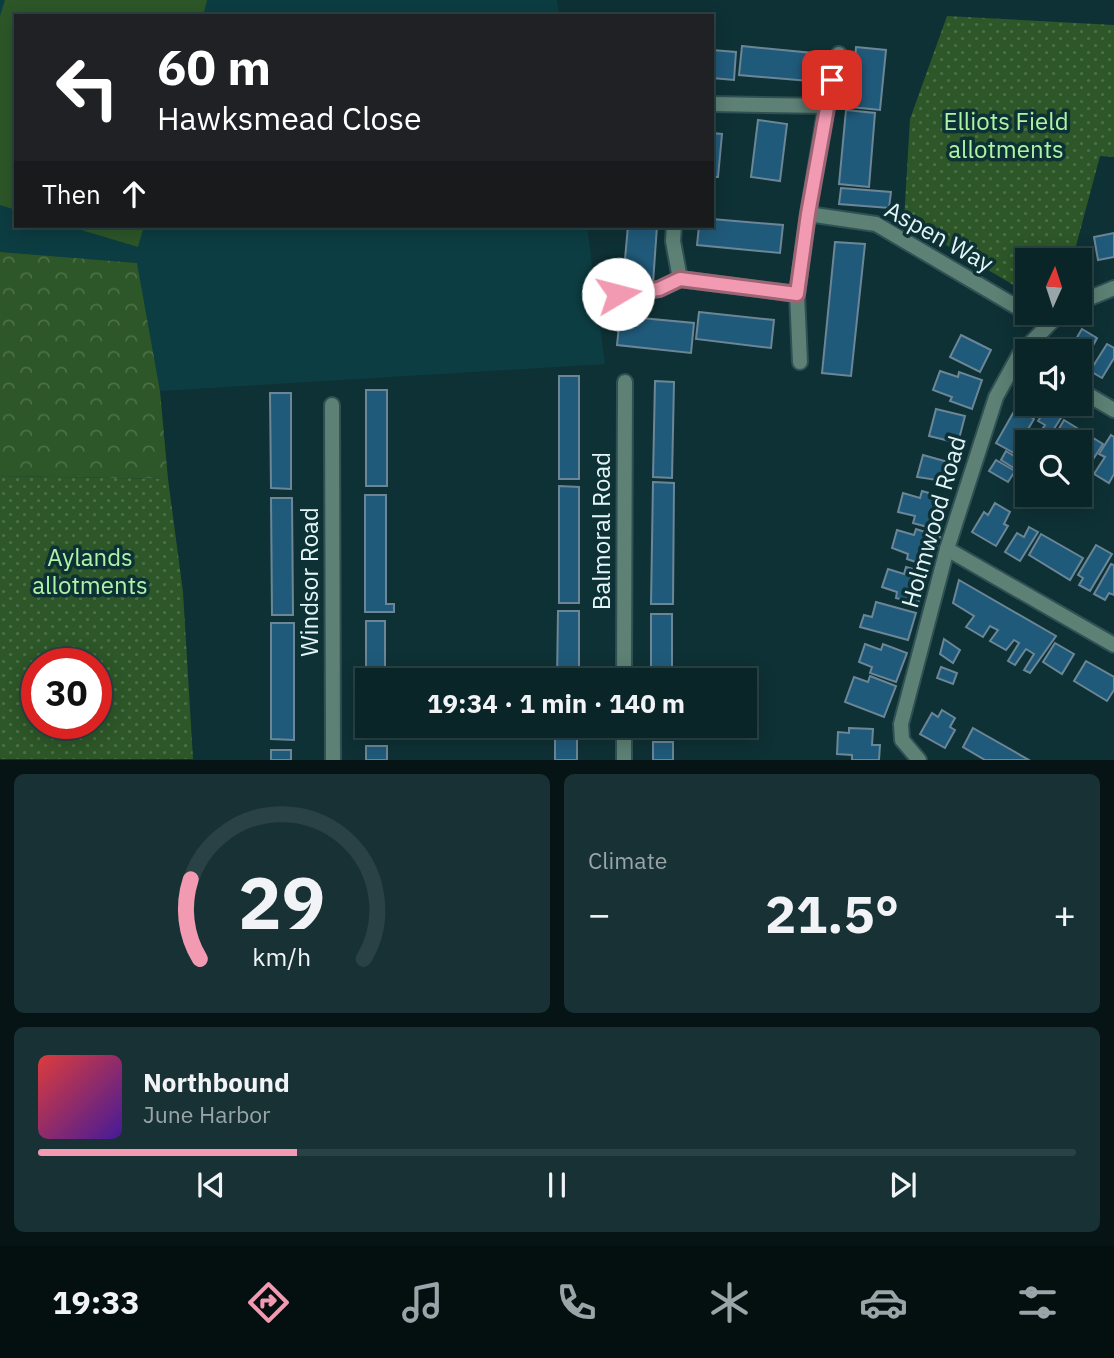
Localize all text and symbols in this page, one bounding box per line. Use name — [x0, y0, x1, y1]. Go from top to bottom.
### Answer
text: 60 m — [157, 35, 271, 98]
icon: left — [42, 42, 133, 133]
pin — [802, 50, 862, 110]
icon: arrive — [813, 61, 851, 99]
text: Hawksmead Close — [157, 97, 422, 139]
park label: Elliots Field allotments — [943, 105, 1069, 165]
icon: ahead — [115, 175, 153, 213]
text: Then — [42, 177, 101, 211]
street label: Aspen Way — [880, 193, 999, 279]
north arrow — [1015, 248, 1092, 326]
map controls — [1015, 248, 1092, 507]
position arrow — [581, 257, 655, 331]
button: sound — [1015, 339, 1092, 416]
button: search — [1015, 430, 1092, 507]
street label: Holmwood Road — [893, 432, 973, 612]
street label: Balmoral Road — [585, 452, 617, 610]
street label: Windsor Road — [293, 507, 325, 657]
park label: Aylands allotments — [32, 541, 148, 601]
speed limit sign: 30 — [21, 648, 112, 739]
text: 19:34 · 1 min · 140 m — [427, 686, 685, 720]
text: Climate — [588, 845, 667, 875]
text: 29 — [238, 855, 326, 950]
text: 21.5° — [765, 880, 899, 947]
text: − — [588, 889, 611, 938]
text: + — [1053, 889, 1076, 938]
text: km/h — [253, 940, 311, 973]
text: Northbound — [143, 1065, 290, 1099]
text: June Harbor — [143, 1099, 271, 1129]
icon: previous — [192, 1166, 230, 1204]
icon: pause — [538, 1166, 576, 1204]
icon: next — [884, 1166, 922, 1204]
icon: directions — [244, 1278, 293, 1327]
icon: music — [398, 1278, 447, 1327]
icon: phone — [552, 1278, 601, 1327]
icon: climate — [705, 1278, 754, 1327]
icon: car — [859, 1278, 908, 1327]
icon: filters — [1013, 1278, 1062, 1327]
text: 19:33 — [52, 1281, 140, 1323]

